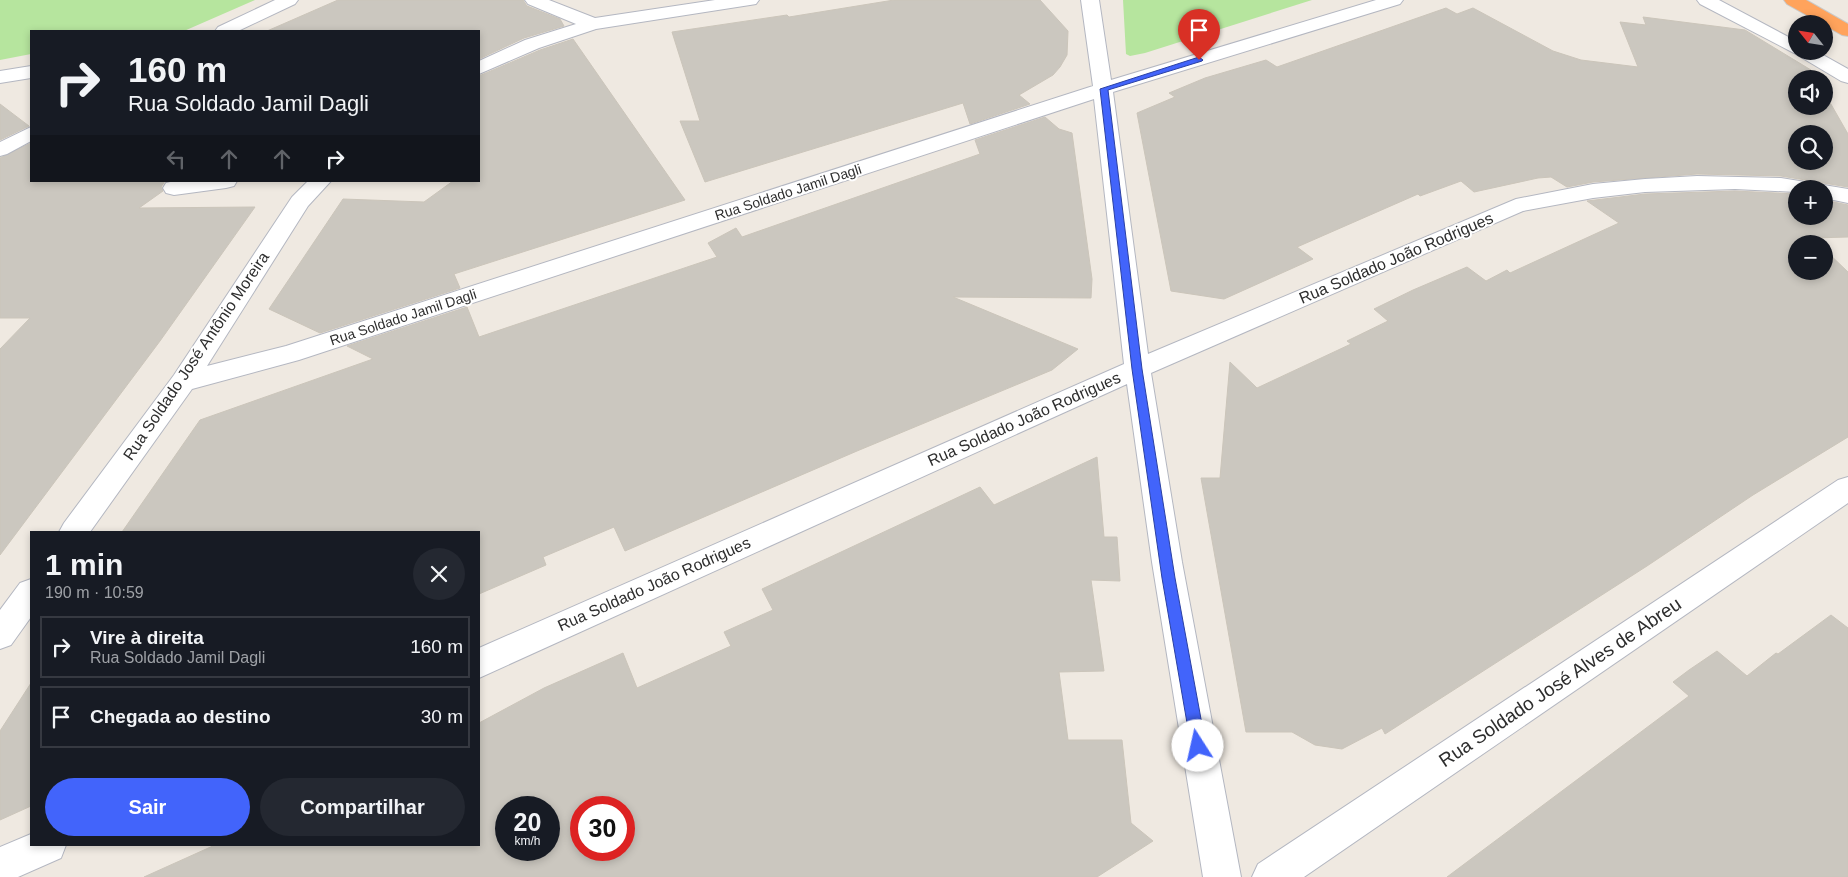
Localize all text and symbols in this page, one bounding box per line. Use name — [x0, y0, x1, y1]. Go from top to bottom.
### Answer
pin — [1178, 9, 1220, 60]
north arrow — [1788, 15, 1832, 60]
map controls — [1788, 15, 1833, 280]
icon: arrive — [1185, 16, 1213, 44]
icon: right — [45, 50, 110, 115]
text: 160 m — [128, 50, 227, 89]
button: sound — [1788, 70, 1833, 115]
text: Rua Soldado Jamil Dagli — [128, 91, 369, 116]
button: search — [1788, 125, 1833, 170]
icon: left — [162, 145, 190, 173]
icon: ahead — [215, 145, 243, 173]
icon: ahead — [268, 145, 296, 173]
icon: right — [321, 145, 349, 173]
street label: Rua Soldado Jamil Dagli — [713, 161, 863, 223]
button: + — [1788, 180, 1833, 225]
street label: Rua Soldado João Rodrigues — [1296, 209, 1496, 307]
button: − — [1788, 235, 1833, 280]
street label: Rua Soldado José Antônio Moreira — [120, 249, 272, 463]
street label: Rua Soldado Jamil Dagli — [328, 286, 478, 348]
street label: Rua Soldado João Rodrigues — [925, 369, 1123, 469]
street label: Rua Soldado João Rodrigues — [555, 534, 753, 634]
text: 1 min — [45, 548, 123, 581]
button: close — [413, 548, 465, 600]
text: 190 m · 10:59 — [45, 584, 144, 601]
street label: Rua Soldado José Alves de Abreu — [1435, 593, 1685, 771]
text: Vire à direita — [90, 627, 204, 648]
icon: right — [47, 633, 75, 661]
text: 160 m — [410, 636, 463, 657]
text: Rua Soldado Jamil Dagli — [90, 649, 265, 666]
icon: arrive — [47, 703, 75, 731]
text: Chegada ao destino — [90, 706, 271, 727]
text: 30 m — [421, 706, 463, 727]
position arrow — [1171, 719, 1223, 771]
button: Sair — [45, 778, 250, 836]
button: Compartilhar — [260, 778, 465, 836]
speed limit sign: 30 — [570, 796, 635, 861]
text: 20 — [514, 808, 541, 836]
text: km/h — [514, 834, 541, 848]

